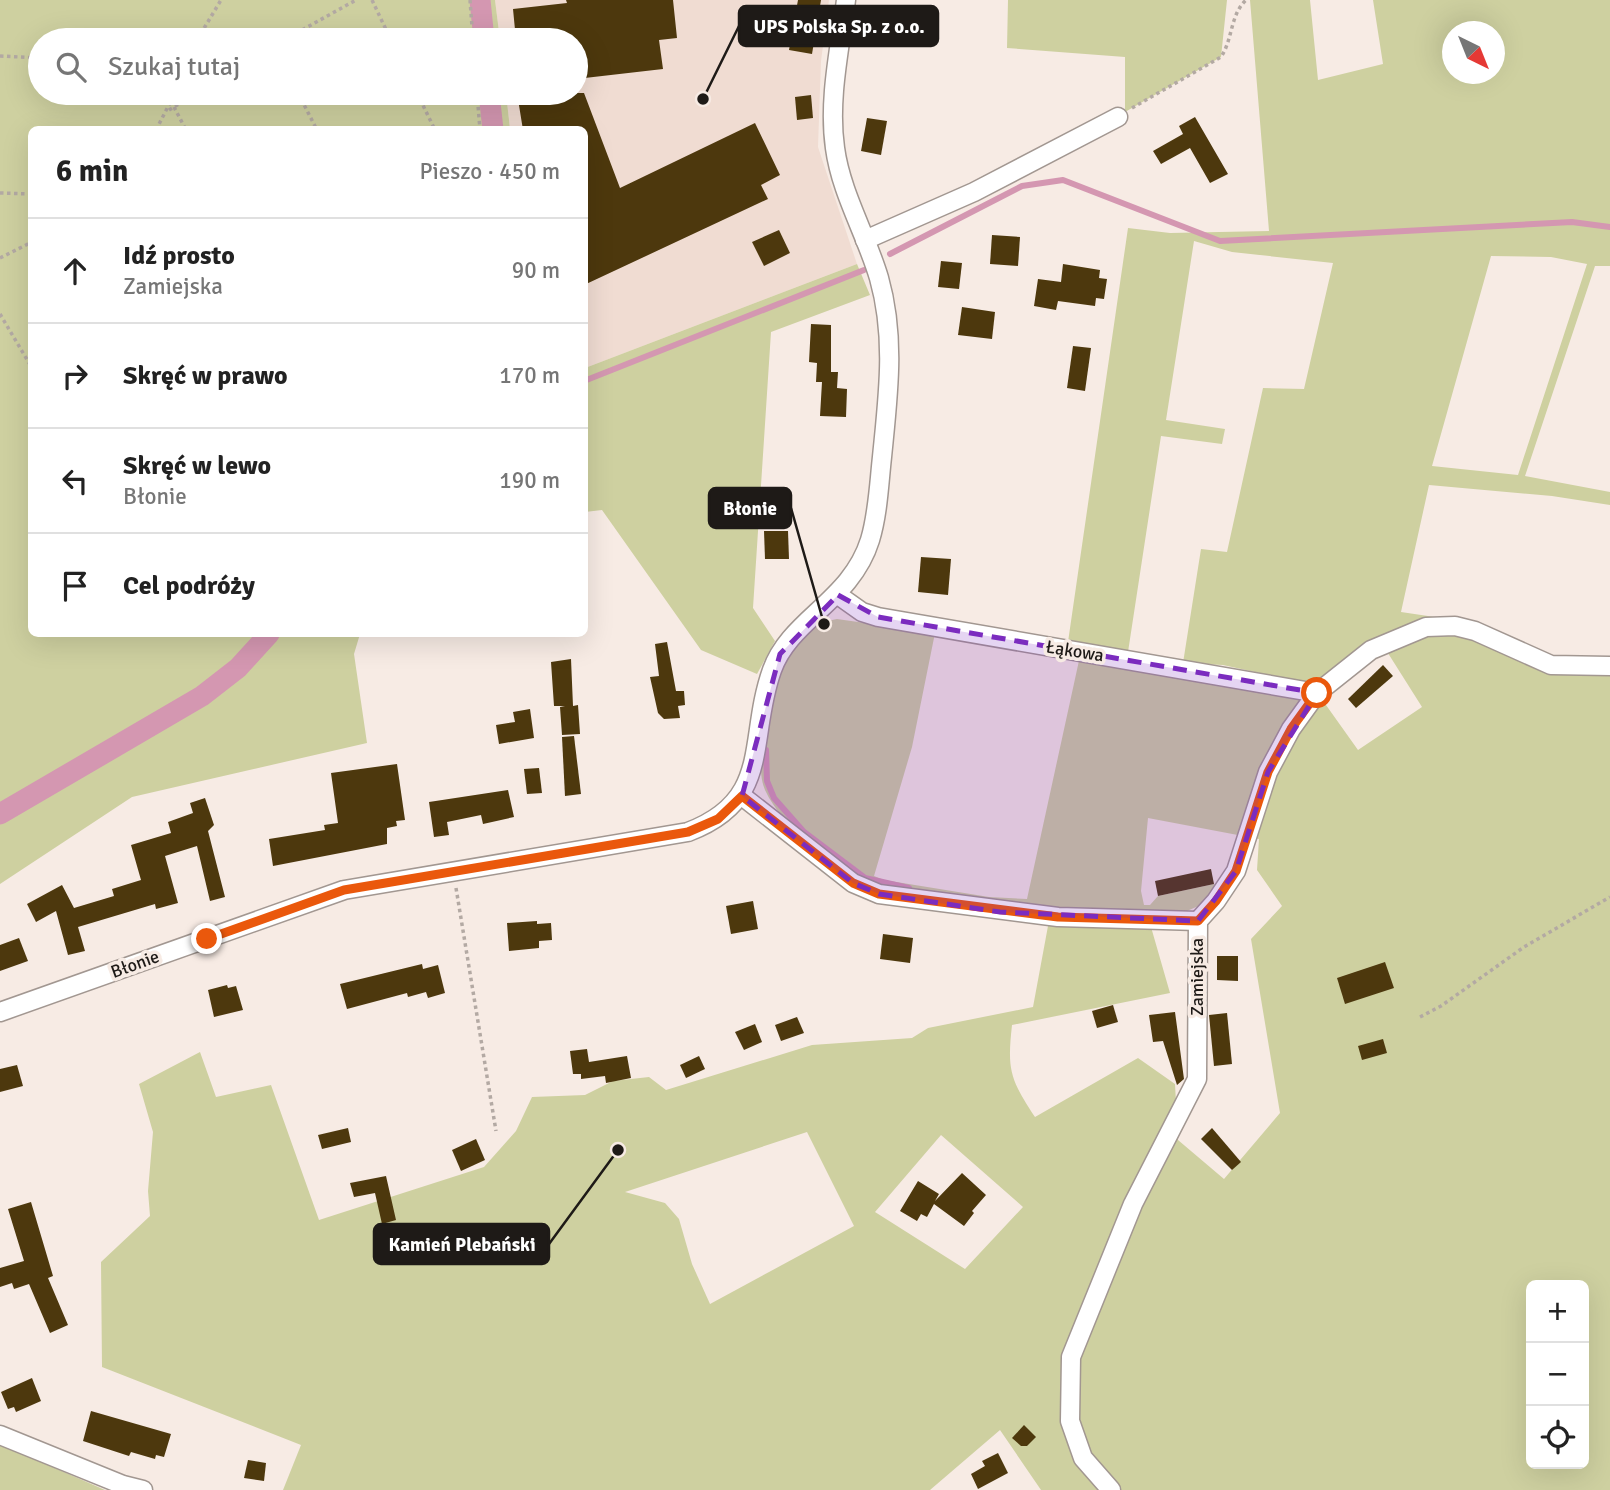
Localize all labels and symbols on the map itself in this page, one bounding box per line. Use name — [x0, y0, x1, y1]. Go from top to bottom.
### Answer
callout: UPS Polska Sp. z o.o. — [739, 6, 938, 46]
text: UPS Polska Sp. z o.o. — [753, 15, 925, 39]
north arrow — [1442, 21, 1505, 84]
callout: Błonie — [709, 488, 791, 528]
text: Błonie — [723, 497, 777, 521]
street label: Łąkowa — [1044, 636, 1106, 666]
route start — [1301, 677, 1332, 708]
route end — [191, 923, 222, 954]
street label: Zamiejska — [1186, 938, 1208, 1016]
street label: Błonie — [108, 945, 162, 983]
callout: Kamień Plebański — [374, 1224, 549, 1264]
text: Kamień Plebański — [388, 1233, 536, 1257]

